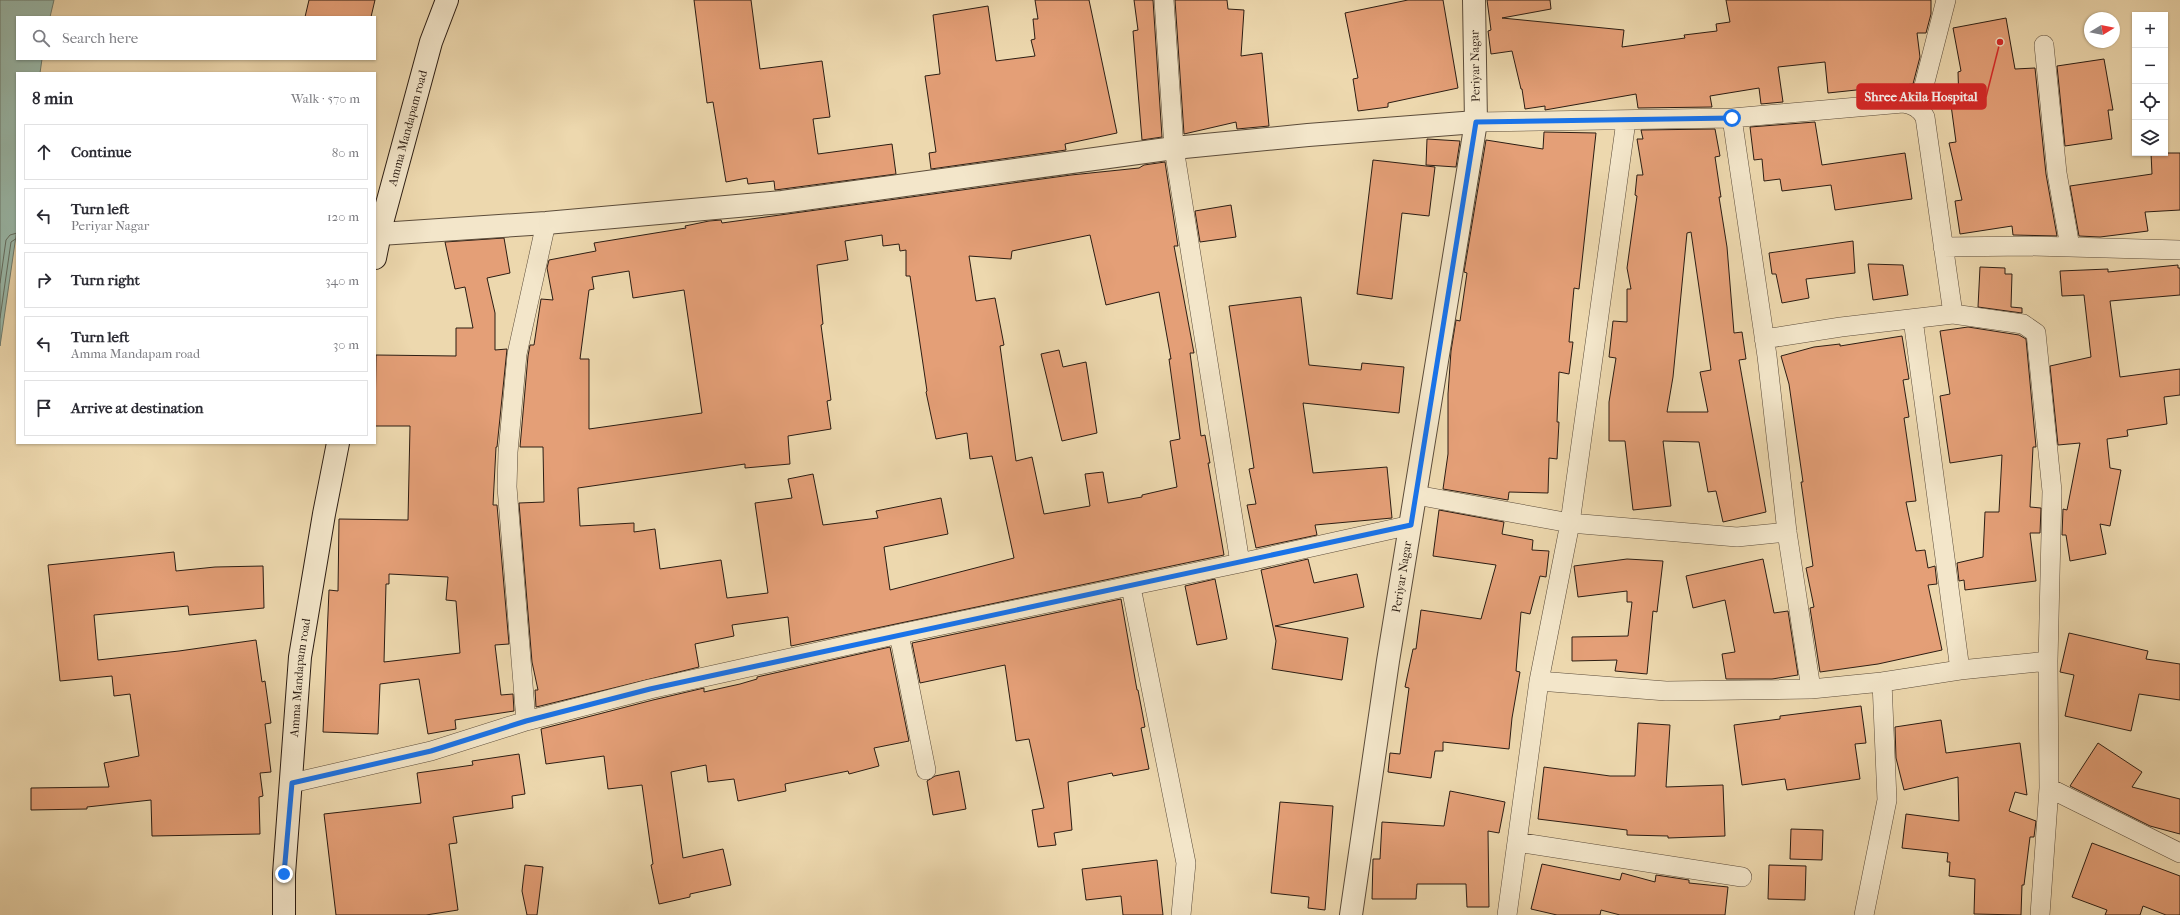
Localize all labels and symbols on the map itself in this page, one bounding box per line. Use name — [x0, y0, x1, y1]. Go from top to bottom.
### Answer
north arrow — [2084, 12, 2120, 48]
street label: Periyar Nagar — [1467, 29, 1483, 102]
street label: Amma Mandapam road — [385, 68, 430, 188]
callout: Shree Akila Hospital — [1857, 84, 1986, 109]
text: Shree Akila Hospital — [1865, 89, 1978, 105]
route start — [1723, 109, 1741, 127]
street label: Periyar Nagar — [1389, 539, 1415, 614]
street label: Amma Mandapam road — [287, 617, 313, 739]
route end — [275, 865, 293, 883]

